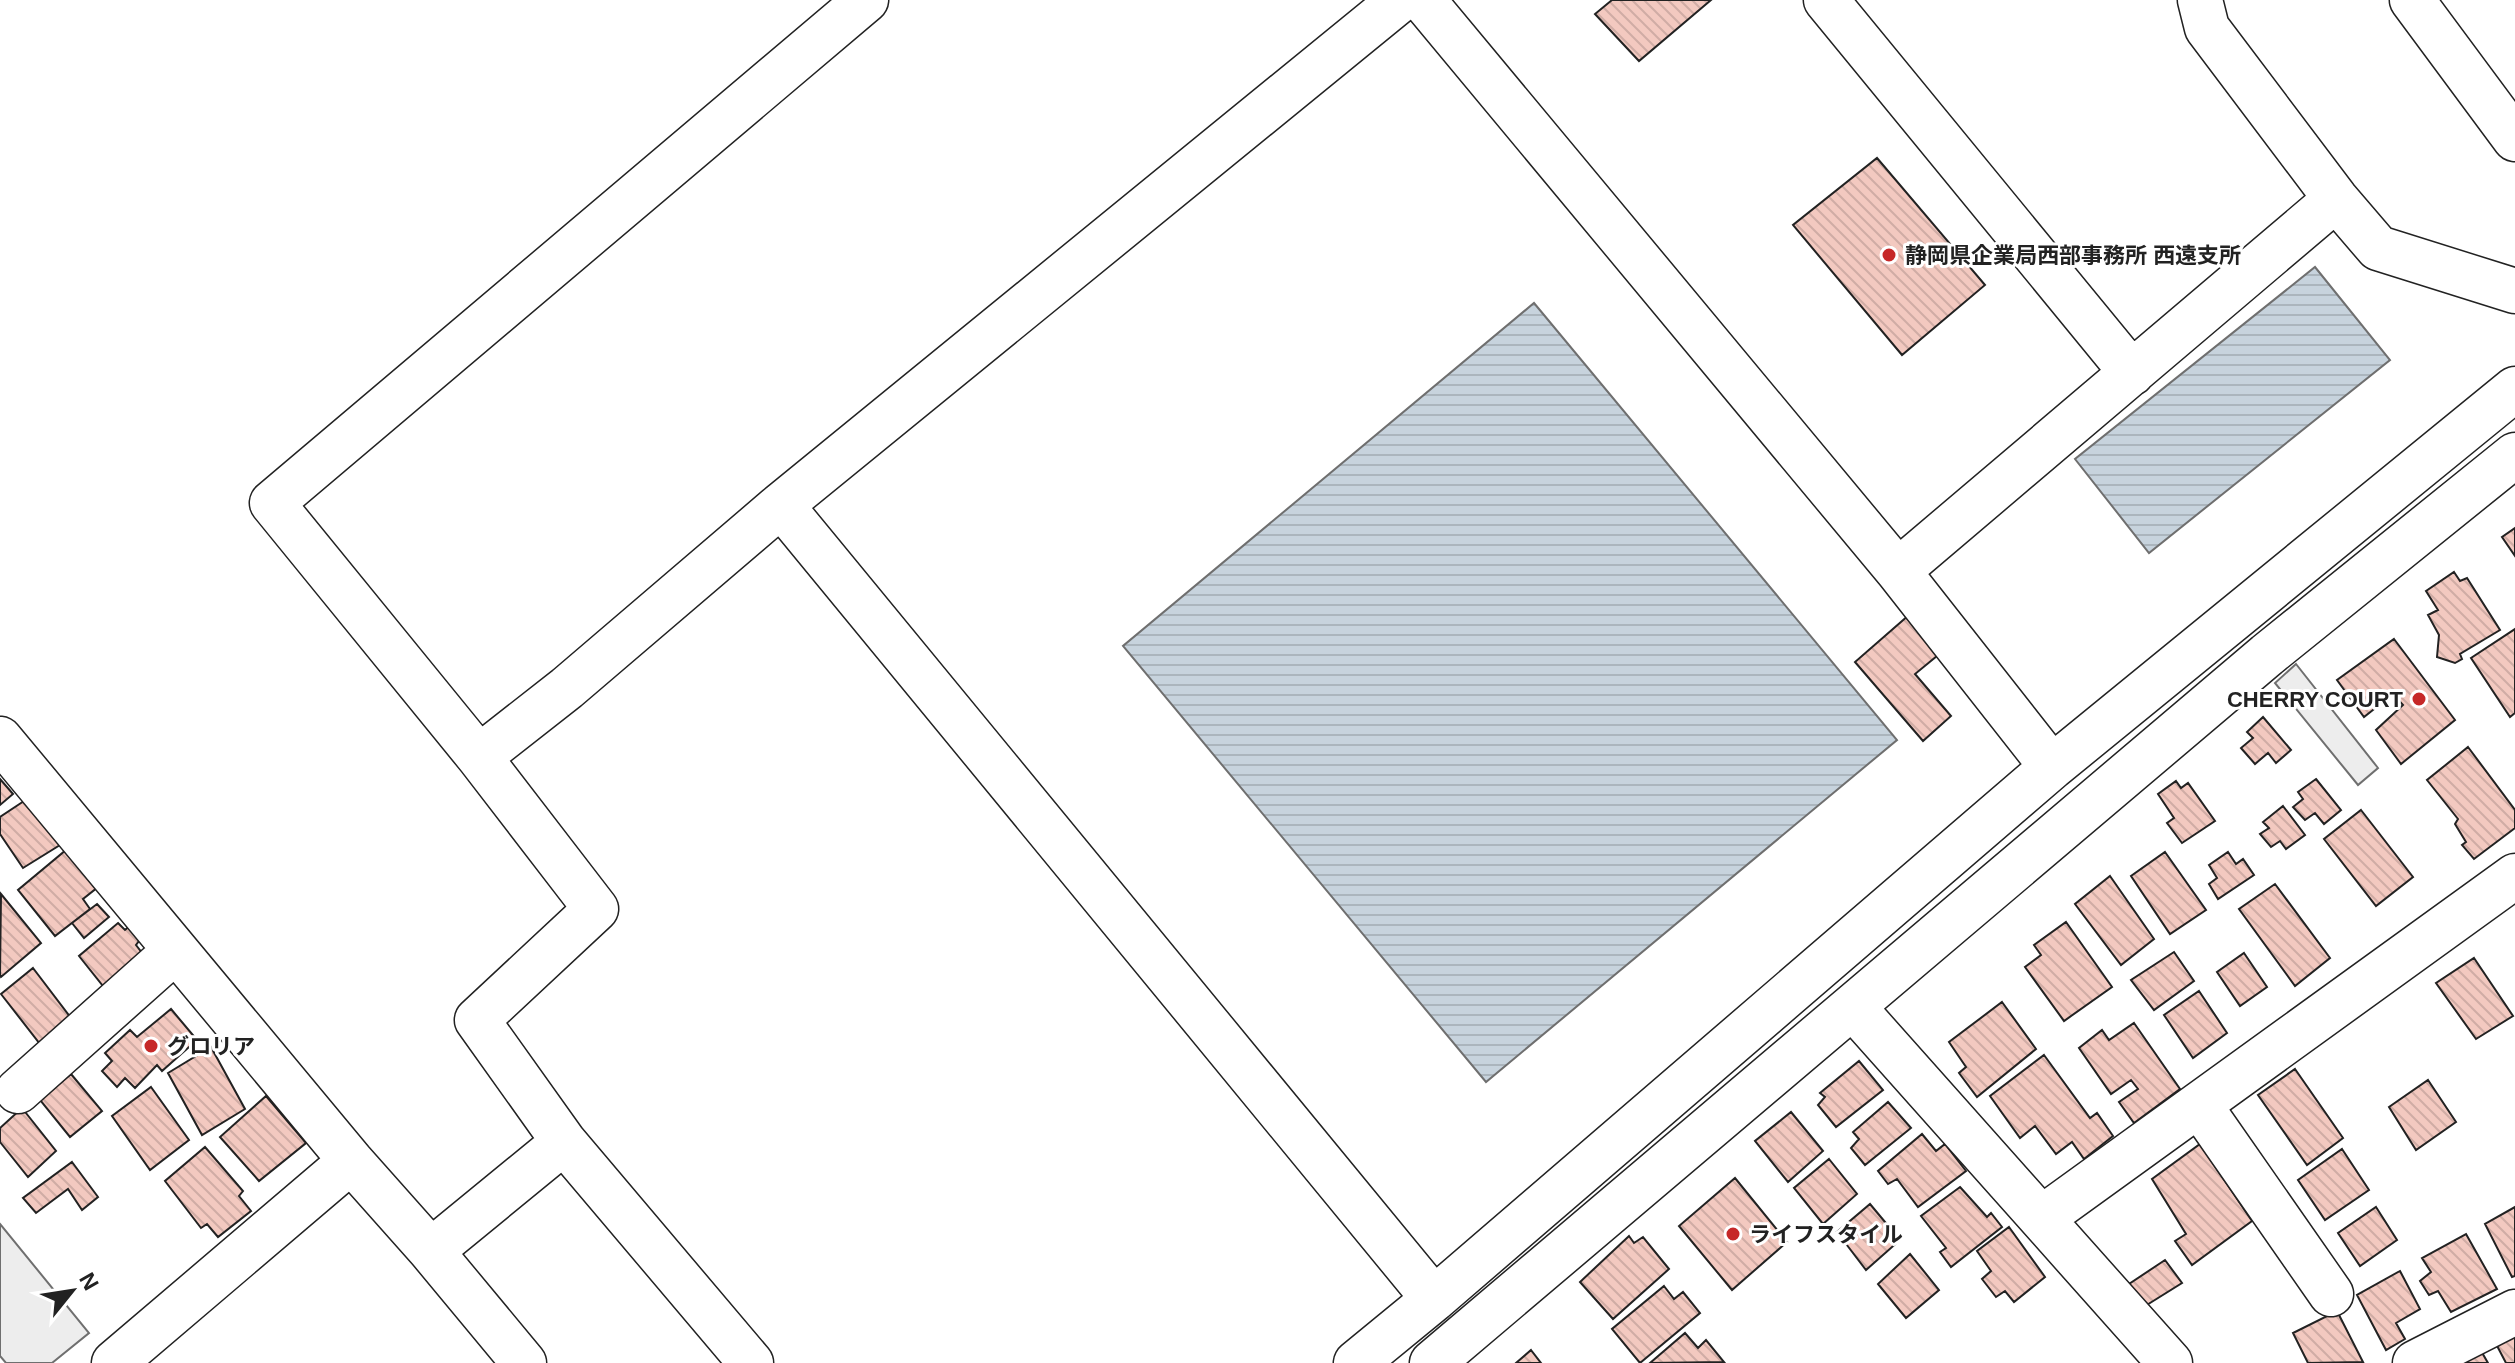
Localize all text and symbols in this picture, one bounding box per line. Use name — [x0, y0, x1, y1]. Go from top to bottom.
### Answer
place label: 静岡県企業局西部事務所 西遠支所 — [1905, 243, 2241, 268]
marker: 静岡県企業局西部事務所 西遠支所 — [1880, 246, 1898, 264]
place label: CHERRY COURT — [2227, 687, 2404, 712]
marker: CHERRY COURT — [2410, 690, 2428, 708]
place label: グロリア — [167, 1034, 255, 1059]
marker: グロリア — [142, 1037, 160, 1055]
place label: ライフスタイル — [1749, 1222, 1903, 1247]
marker: ライフスタイル — [1724, 1225, 1742, 1243]
north arrow — [32, 1251, 112, 1331]
text: N — [74, 1268, 104, 1294]

